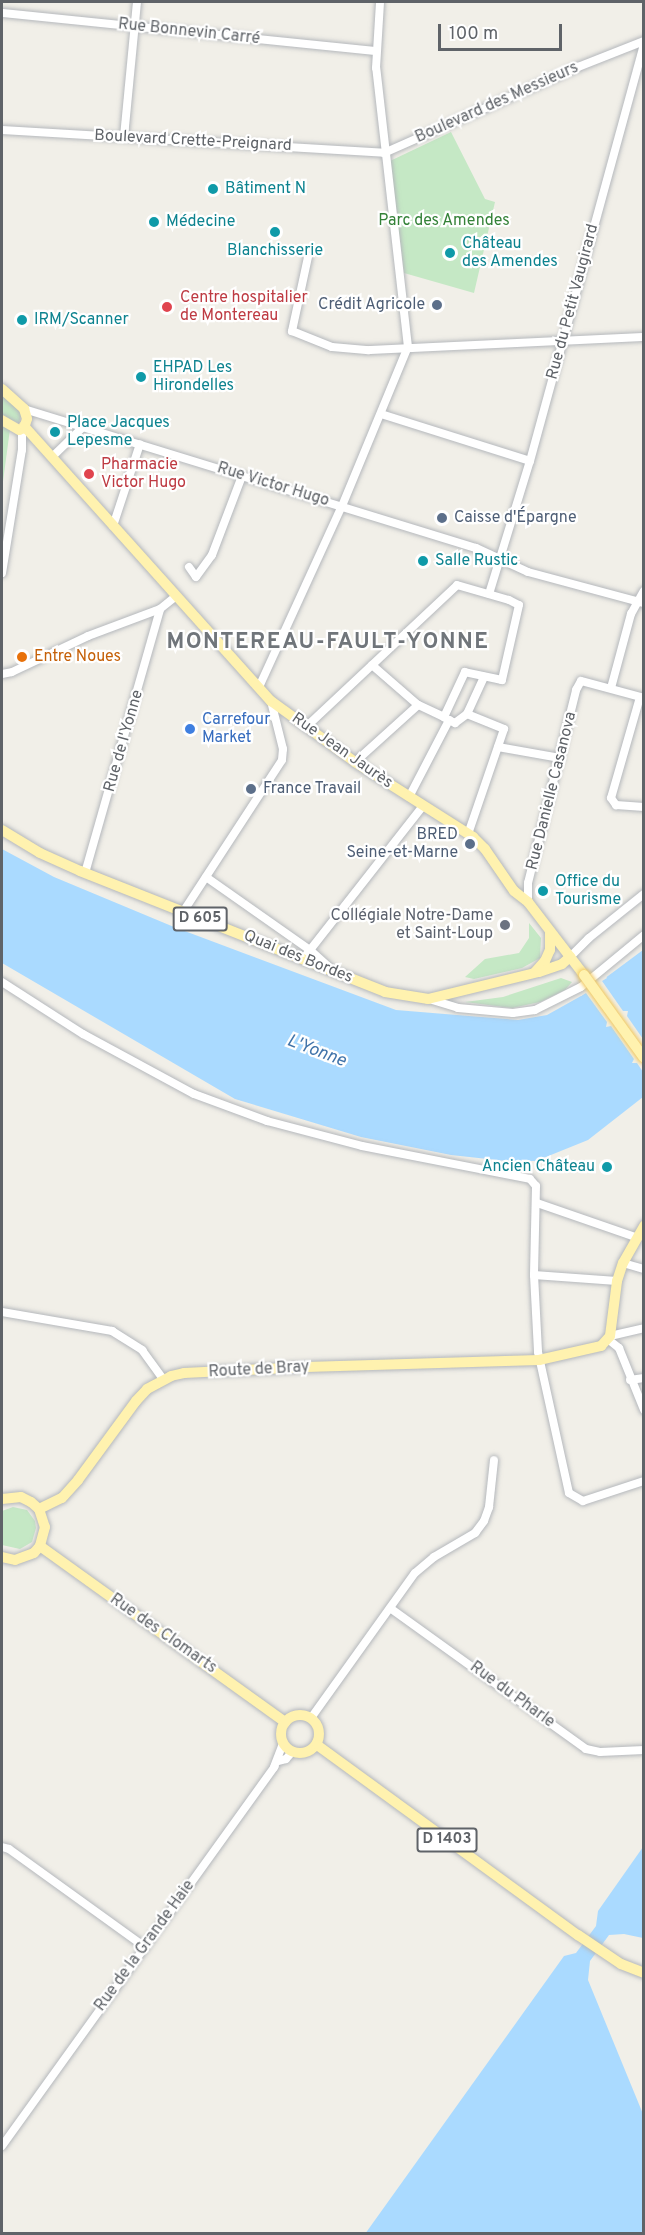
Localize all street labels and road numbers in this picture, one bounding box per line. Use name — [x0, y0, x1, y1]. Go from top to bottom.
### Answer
street label: Rue Bonnevin Carré — [117, 15, 261, 49]
street label: Boulevard des Messieurs — [412, 58, 582, 148]
street label: Boulevard Crette-Preignard — [94, 126, 292, 156]
street label: Rue du Petit Vaugirard — [543, 222, 603, 382]
street label: Rue Victor Hugo — [214, 459, 332, 511]
street label: Rue de l'Yonne — [100, 688, 148, 794]
street label: Rue Jean Jaurès — [288, 709, 396, 793]
street label: Rue Danielle Casanova — [523, 710, 581, 872]
road number: D 605 — [172, 907, 228, 931]
street label: Quai des Bordes — [241, 926, 355, 988]
street label: Route de Bray — [208, 1358, 310, 1382]
street label: Rue des Clomarts — [106, 1590, 220, 1678]
street label: Rue du Pharle — [466, 1658, 558, 1732]
road number: D 1403 — [416, 1828, 478, 1852]
street label: Rue de la Grande Haie — [91, 1877, 199, 2015]

